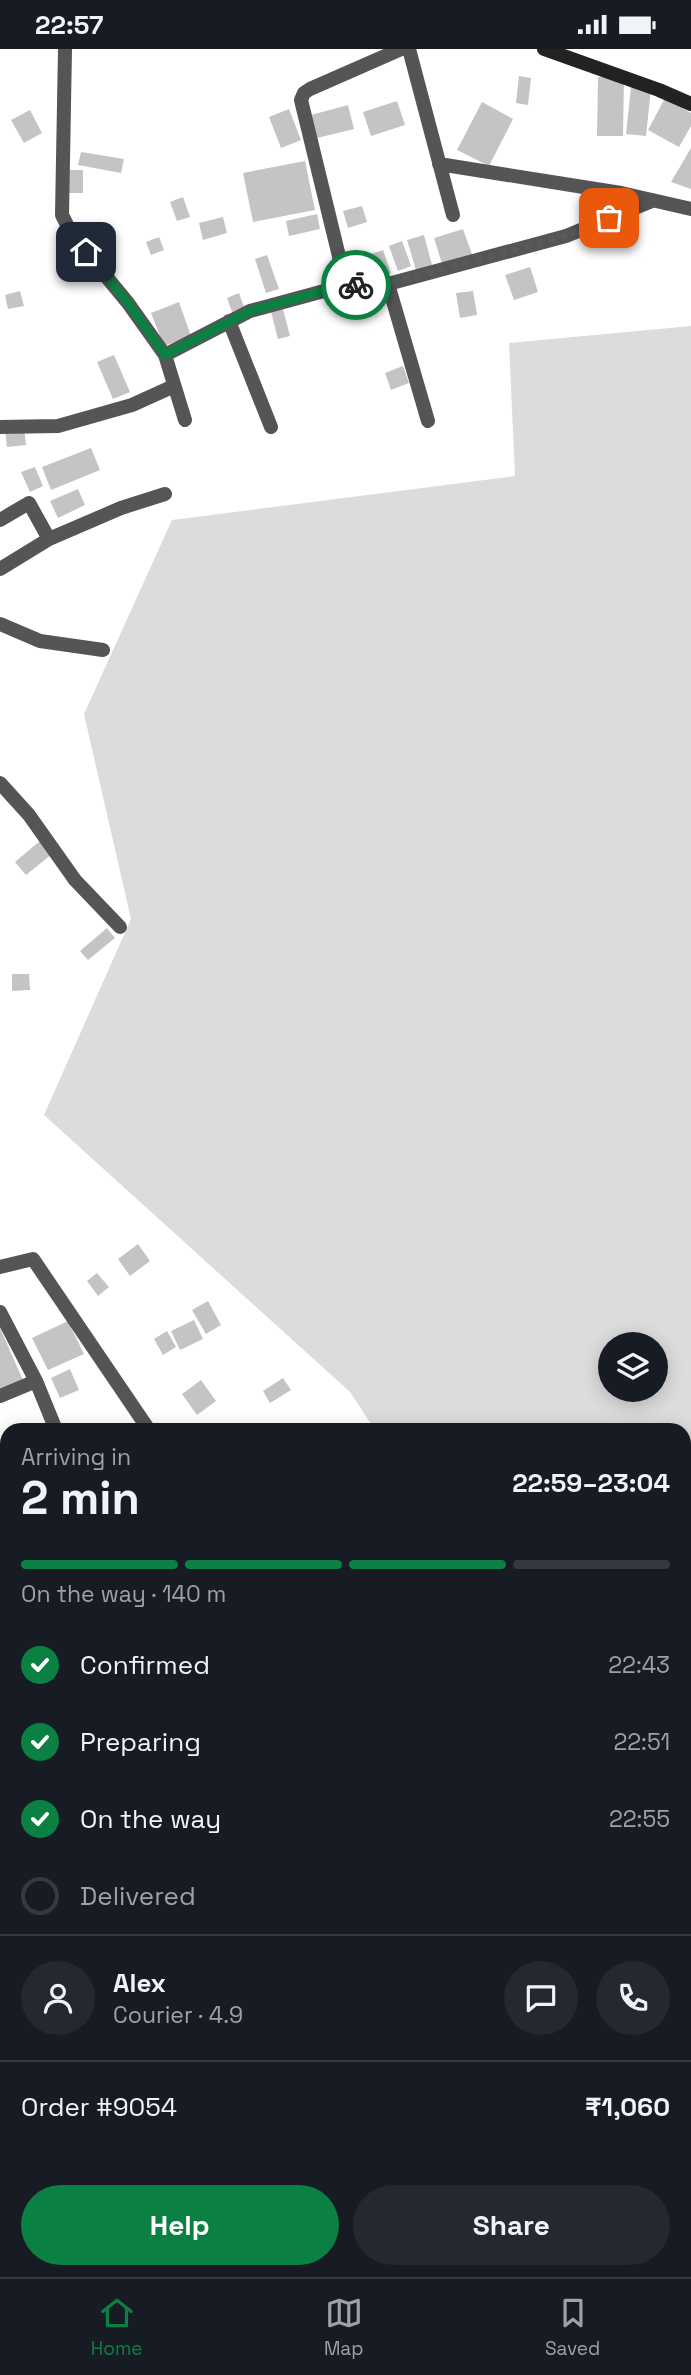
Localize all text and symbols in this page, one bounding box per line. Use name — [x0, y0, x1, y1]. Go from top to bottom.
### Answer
text: 22:57 — [35, 8, 103, 42]
pin — [579, 188, 639, 248]
icon: bag — [590, 199, 628, 237]
pin — [56, 222, 116, 282]
icon: home — [67, 233, 105, 271]
courier — [321, 250, 391, 320]
icon: bike — [337, 266, 375, 304]
map controls — [598, 1332, 668, 1402]
button: layers — [598, 1332, 668, 1402]
text: Arriving in — [21, 1442, 131, 1472]
text: 22:59–23:04 — [512, 1466, 670, 1500]
text: 2 min — [21, 1469, 140, 1527]
text: On the way · 140 m — [21, 1579, 226, 1609]
icon: check — [21, 1646, 59, 1684]
text: Confirmed — [80, 1648, 210, 1682]
text: 22:43 — [608, 1650, 670, 1680]
icon: check — [21, 1723, 59, 1761]
text: Preparing — [80, 1725, 201, 1759]
text: 22:51 — [613, 1727, 670, 1757]
icon: check — [21, 1800, 59, 1838]
text: On the way — [80, 1802, 221, 1836]
text: 22:55 — [609, 1804, 670, 1834]
text: Delivered — [80, 1879, 196, 1913]
button: person — [21, 1961, 95, 2035]
button: chat — [504, 1961, 578, 2035]
button: phone — [596, 1961, 670, 2035]
text: Alex — [113, 1966, 166, 2000]
text: Courier · 4.9 — [113, 2000, 243, 2030]
text: Order #9054 — [21, 2090, 177, 2124]
text: ₹1,060 — [585, 2090, 670, 2124]
button: Help — [21, 2185, 339, 2265]
button: Share — [353, 2185, 670, 2265]
tab: Home — [91, 2294, 142, 2361]
tab: Map — [324, 2294, 363, 2361]
tab: Saved — [545, 2294, 600, 2361]

